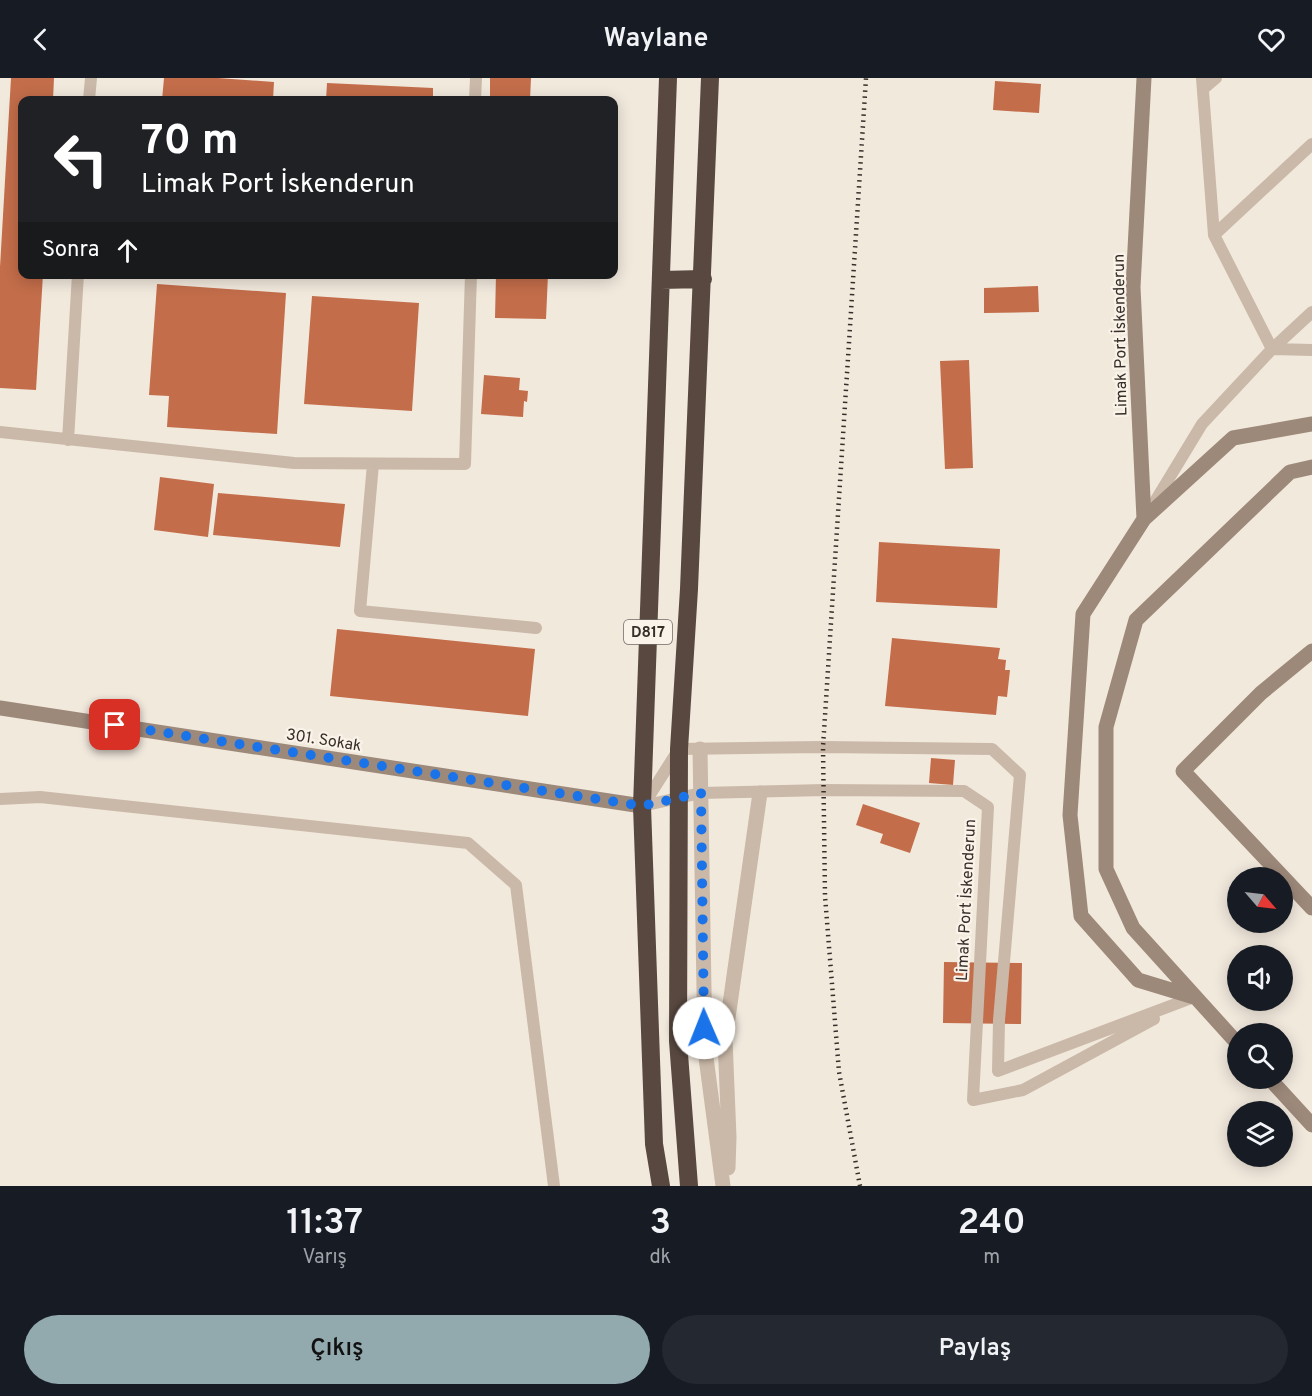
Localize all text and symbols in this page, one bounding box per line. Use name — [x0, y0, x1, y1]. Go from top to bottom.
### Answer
text: Waylane — [604, 22, 708, 56]
icon: back — [24, 23, 57, 56]
icon: heart — [1255, 23, 1288, 56]
text: 70 m — [141, 116, 239, 169]
icon: left — [42, 120, 120, 198]
text: Limak Port İskenderun — [141, 168, 415, 202]
icon: ahead — [111, 234, 144, 267]
text: Sonra — [42, 237, 99, 264]
street label: Limak Port İskenderun — [1109, 254, 1132, 416]
road number: D817 — [624, 620, 672, 644]
pin — [89, 699, 140, 750]
icon: arrive — [98, 708, 131, 741]
street label: 301. Sokak — [284, 725, 363, 757]
street label: Limak Port İskenderun — [952, 819, 981, 982]
north arrow — [1227, 867, 1293, 933]
map controls — [1227, 867, 1293, 1167]
button: sound — [1227, 945, 1293, 1011]
position arrow — [672, 996, 736, 1060]
button: search — [1227, 1023, 1293, 1089]
button: layers — [1227, 1101, 1293, 1167]
text: 11:37 — [286, 1201, 363, 1247]
text: 3 — [650, 1201, 671, 1247]
text: 240 — [957, 1201, 1026, 1247]
text: Varış — [302, 1245, 347, 1271]
text: dk — [649, 1245, 671, 1271]
text: m — [983, 1245, 1000, 1271]
button: Çıkış — [24, 1315, 650, 1384]
button: Paylaş — [662, 1315, 1288, 1384]

